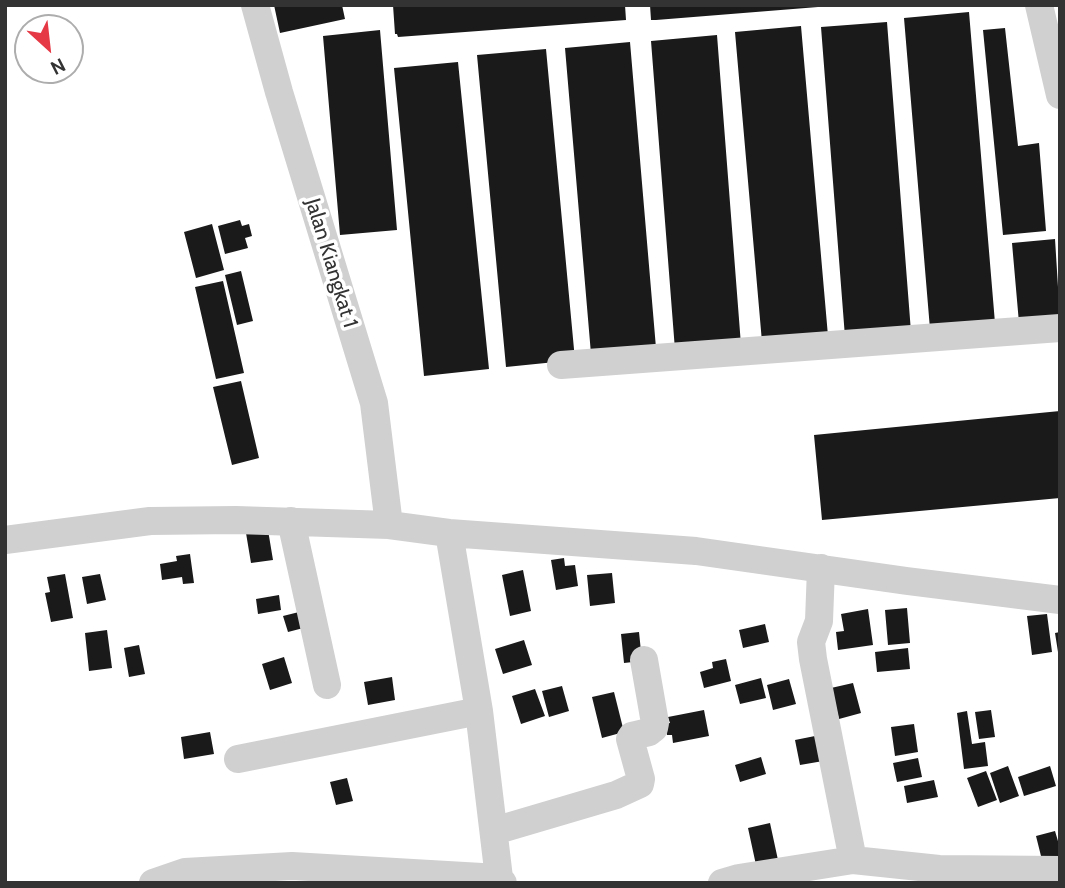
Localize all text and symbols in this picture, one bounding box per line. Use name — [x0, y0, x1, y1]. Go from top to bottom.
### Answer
north arrow — [14, 14, 84, 84]
text: N — [47, 53, 69, 80]
street label: Jalan Kiangkat 1 — [299, 195, 363, 331]

